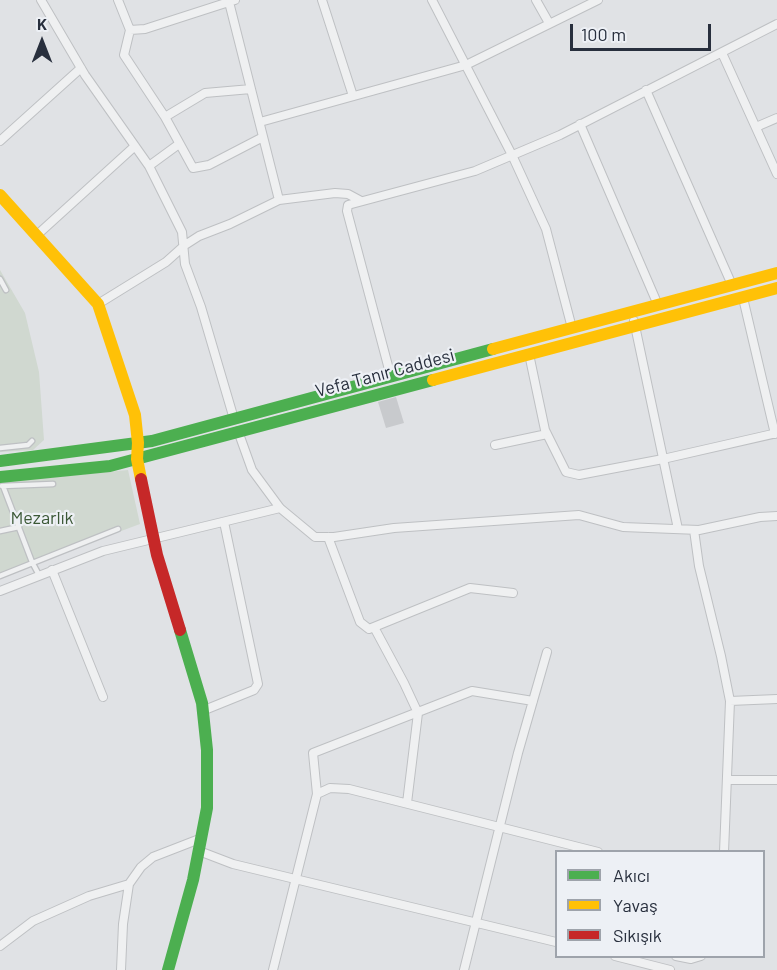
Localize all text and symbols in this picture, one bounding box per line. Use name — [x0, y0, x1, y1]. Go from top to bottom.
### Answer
north arrow — [12, 12, 72, 72]
scale bar — [573, 12, 714, 50]
text: K — [37, 14, 47, 33]
text: 100 m — [581, 23, 626, 45]
street label: Vefa Tanır Caddesi — [313, 344, 457, 402]
park label: Mezarlık — [10, 507, 74, 529]
legend — [555, 850, 765, 958]
text: Akıcı — [613, 864, 650, 886]
text: Yavaş — [613, 894, 658, 916]
text: Sıkışık — [613, 924, 662, 946]

